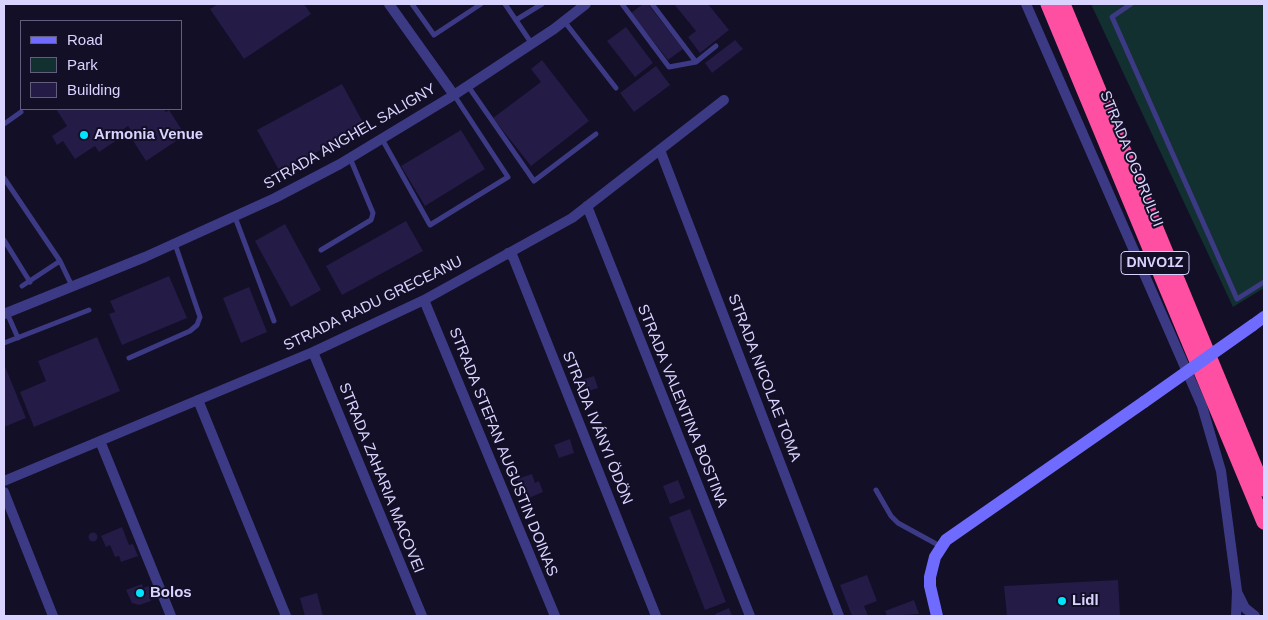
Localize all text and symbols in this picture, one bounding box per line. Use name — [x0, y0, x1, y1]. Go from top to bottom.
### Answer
legend — [20, 20, 182, 110]
text: Road — [67, 31, 103, 48]
text: Park — [67, 56, 98, 73]
street label: STRADA ANGHEL SALIGNY — [261, 80, 439, 194]
text: Building — [67, 81, 120, 98]
street label: STRADA OGORULUI — [1095, 88, 1167, 230]
place label: Armonia Venue — [94, 126, 203, 144]
marker: Armonia Venue — [78, 129, 90, 141]
road number: DNVO1Z — [1121, 252, 1189, 274]
street label: STRADA RADU GRECEANU — [281, 253, 465, 355]
street label: STRADA NICOLAE TOMA — [724, 292, 804, 464]
street label: STRADA VALENTINA BOSTINA — [633, 302, 731, 510]
street label: STRADA STEFAN AUGUSTIN DOINAS — [445, 325, 561, 579]
street label: STRADA IVÁNYI ÖDÖN — [558, 349, 636, 507]
street label: STRADA ZAHARIA MACOVEI — [335, 380, 427, 576]
place label: Bolos — [150, 584, 192, 602]
marker: Bolos — [134, 587, 146, 599]
place label: Lidl — [1072, 592, 1099, 610]
marker: Lidl — [1056, 595, 1068, 607]

